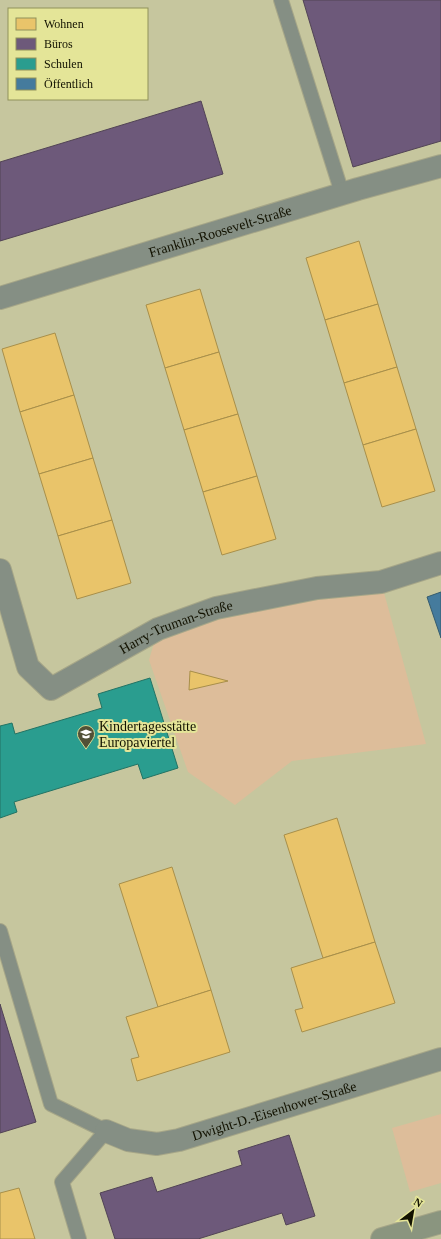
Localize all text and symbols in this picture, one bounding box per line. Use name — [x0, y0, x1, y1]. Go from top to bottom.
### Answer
legend — [8, 8, 148, 100]
text: Wohnen — [44, 17, 84, 31]
text: Büros — [44, 37, 73, 51]
text: Schulen — [44, 57, 83, 71]
text: Öffentlich — [44, 77, 93, 91]
street label: Franklin-Roosevelt-Straße — [147, 203, 293, 260]
street label: Harry-Truman-Straße — [117, 598, 234, 657]
place label: Kindertagesstätte Europaviertel — [99, 719, 196, 750]
school or university icon: Kindertagesstätte Europaviertel — [76, 724, 96, 749]
street label: Dwight-D.-Eisenhower-Straße — [190, 1079, 358, 1144]
north arrow — [393, 1191, 433, 1231]
text: N — [412, 1195, 425, 1210]

